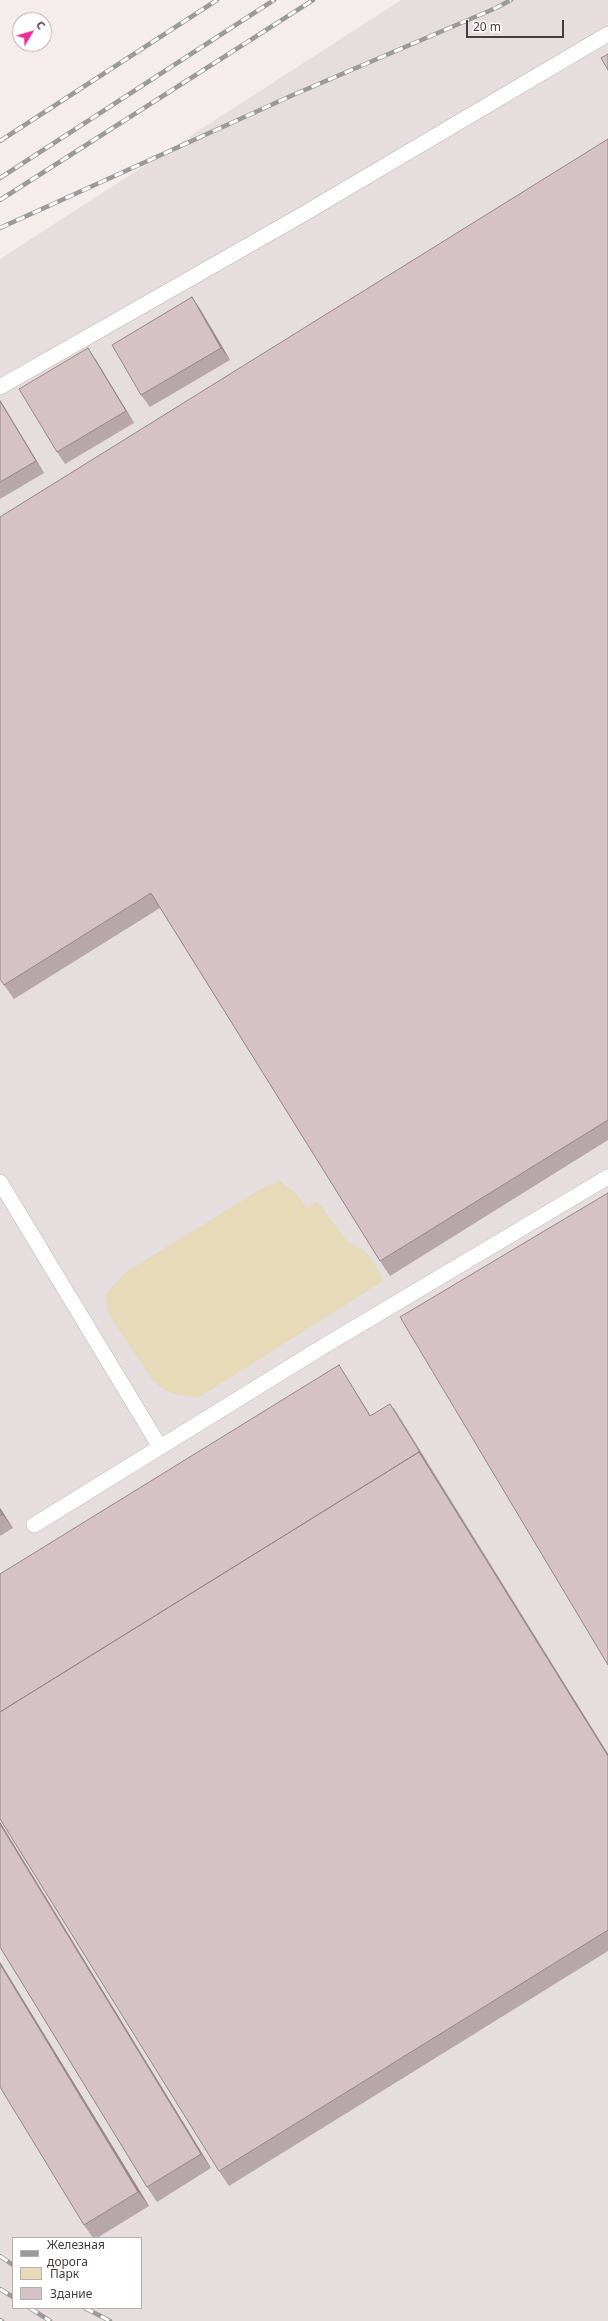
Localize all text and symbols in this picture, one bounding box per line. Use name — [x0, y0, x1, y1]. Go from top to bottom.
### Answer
north arrow — [12, 12, 52, 52]
scale bar — [468, 12, 566, 38]
text: С — [33, 17, 49, 32]
text: 20 m — [473, 18, 501, 35]
text: Железная дорога — [47, 2236, 105, 2270]
legend — [12, 2237, 142, 2309]
text: Парк — [50, 2265, 79, 2282]
text: Здание — [50, 2285, 92, 2302]

